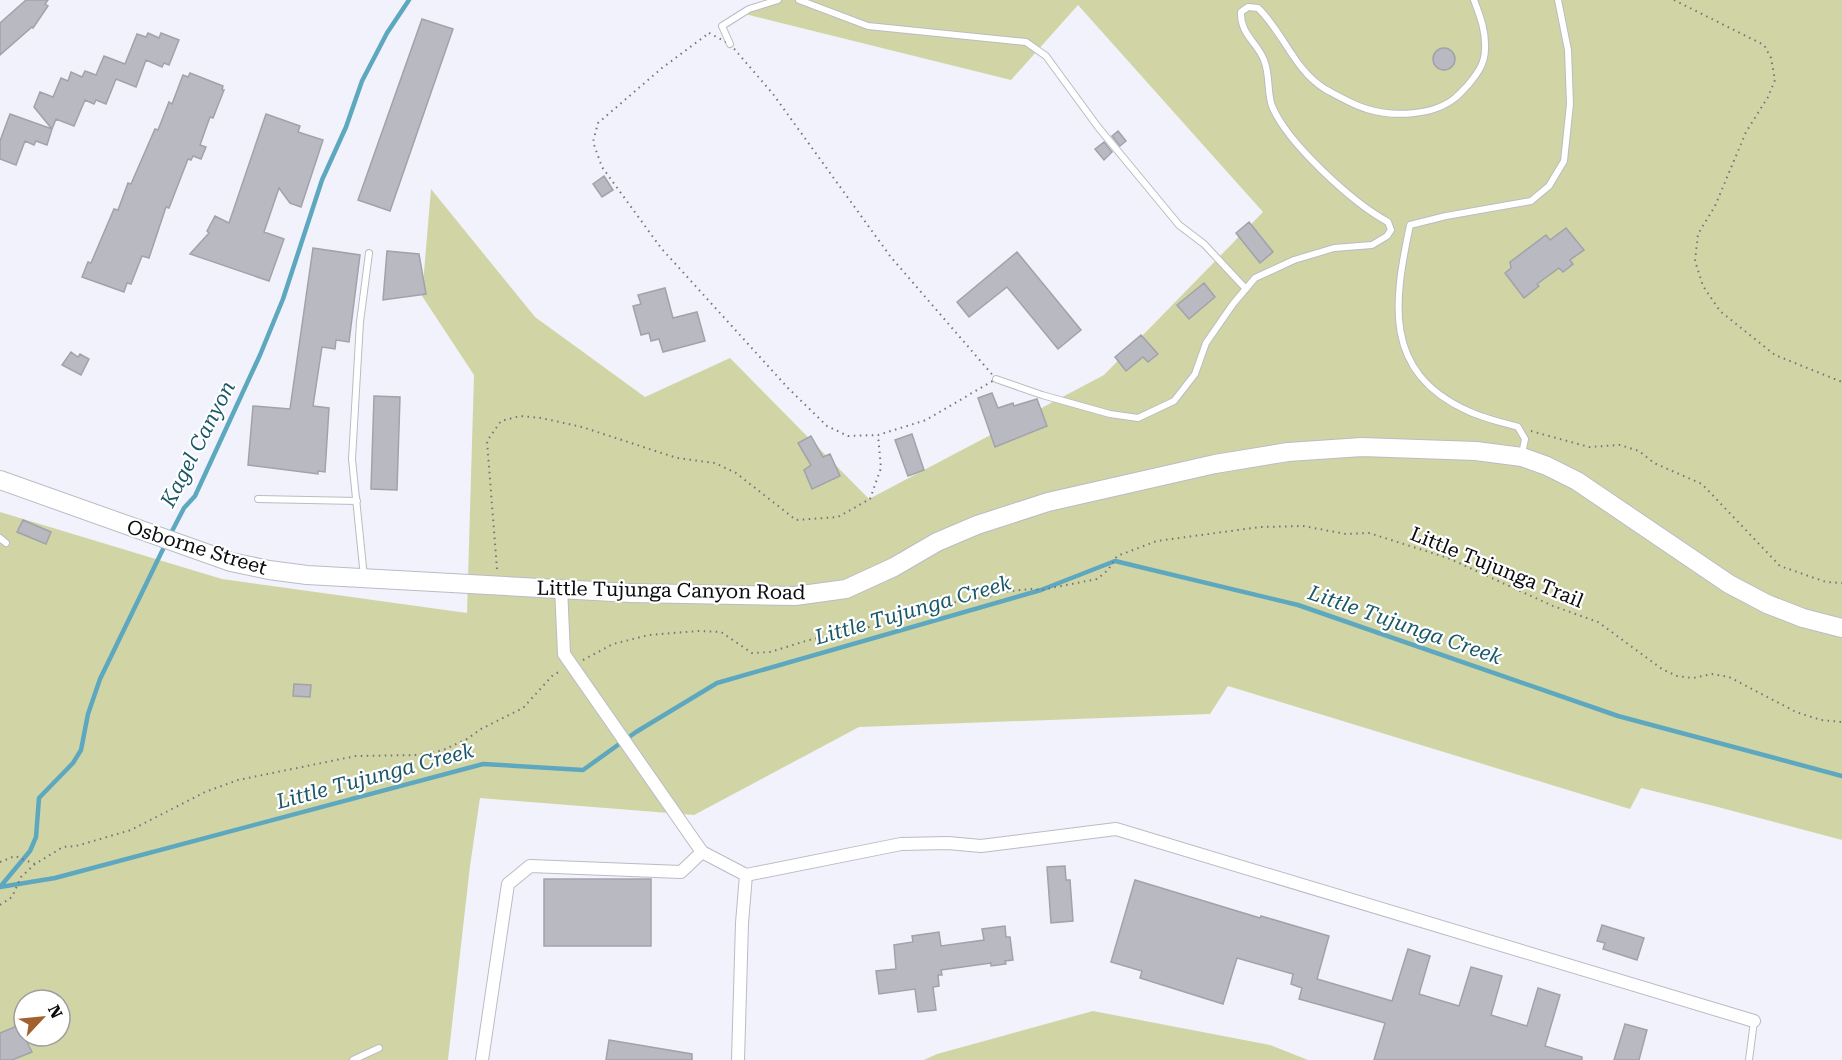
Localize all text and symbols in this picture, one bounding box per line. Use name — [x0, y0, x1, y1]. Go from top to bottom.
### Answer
water label: Kagel Canyon — [155, 377, 240, 512]
street label: Osborne Street — [124, 514, 270, 580]
street label: Little Tujunga Trail — [1407, 521, 1587, 613]
water label: Little Tujunga Creek — [811, 570, 1015, 650]
street label: Little Tujunga Canyon Road — [536, 576, 806, 604]
water label: Little Tujunga Creek — [1304, 580, 1506, 670]
water label: Little Tujunga Creek — [273, 738, 477, 814]
north arrow — [12, 988, 72, 1048]
text: N — [44, 1002, 66, 1021]

